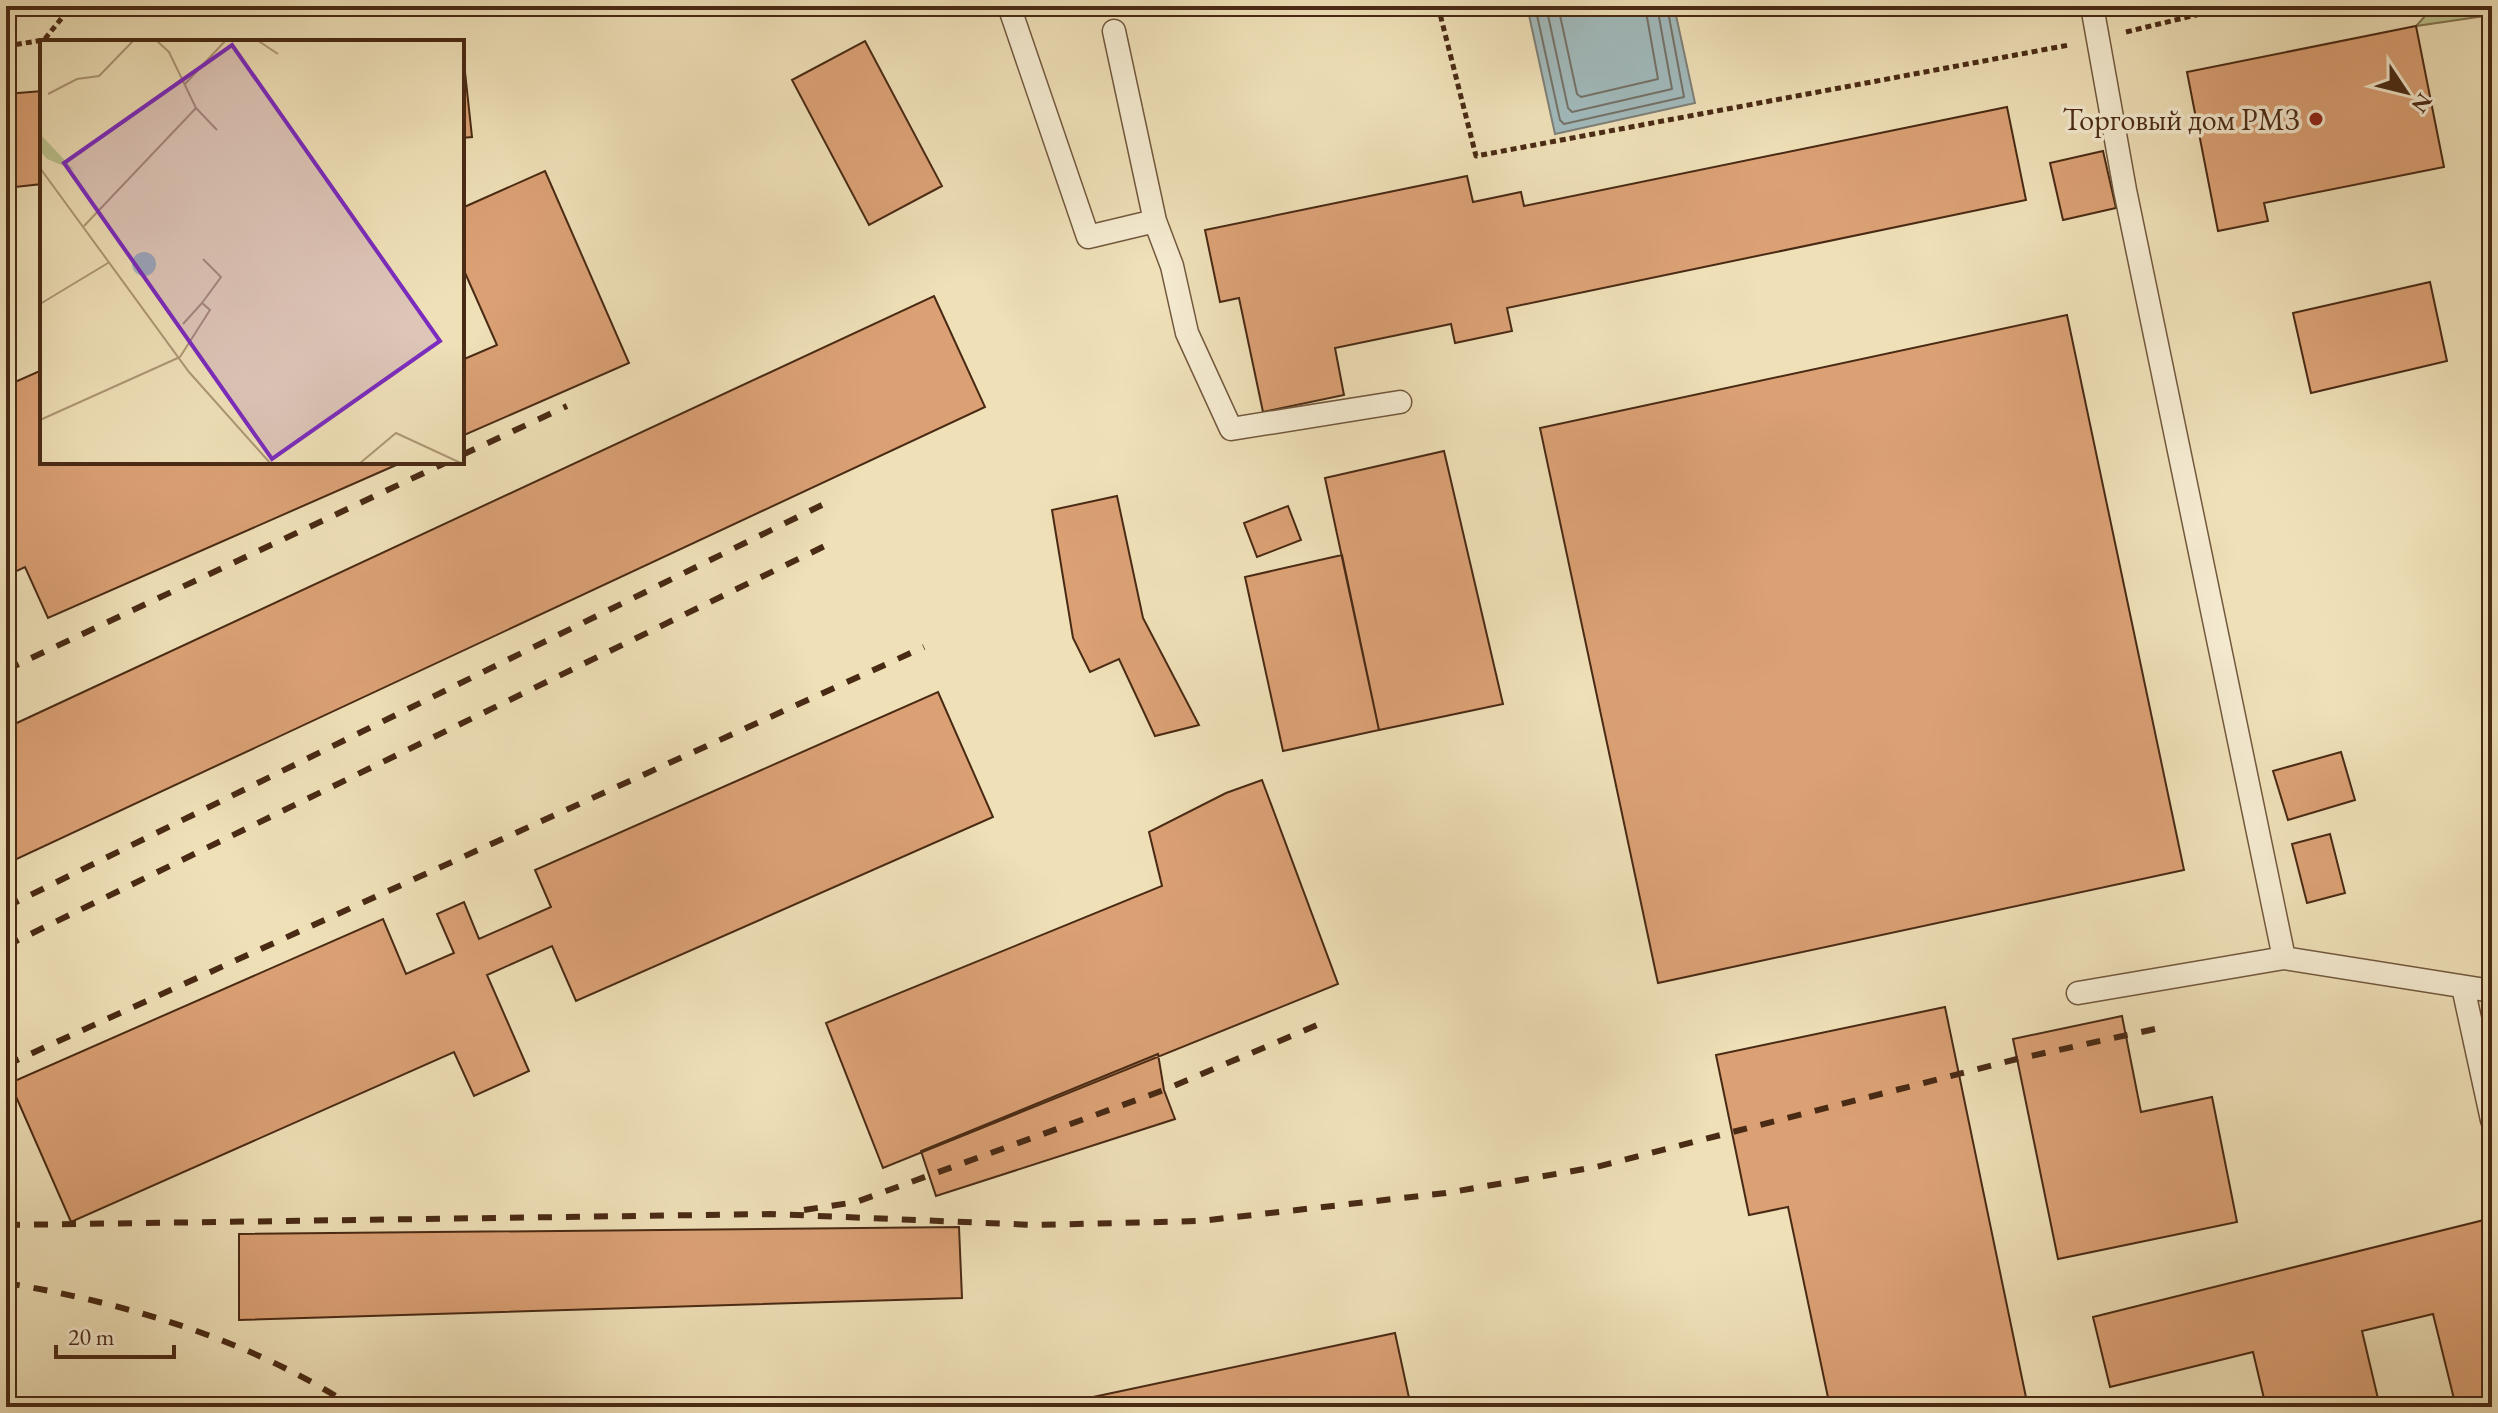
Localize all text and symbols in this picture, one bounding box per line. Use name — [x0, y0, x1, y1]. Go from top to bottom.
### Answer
inset map — [40, 40, 464, 464]
north arrow — [2366, 52, 2446, 132]
text: N — [2405, 88, 2439, 119]
place label: Торговый дом РМЗ — [2062, 100, 2300, 139]
marker: Торговый дом РМЗ — [2307, 110, 2325, 128]
scale bar — [56, 1309, 174, 1359]
text: 20 m — [68, 1321, 115, 1352]

